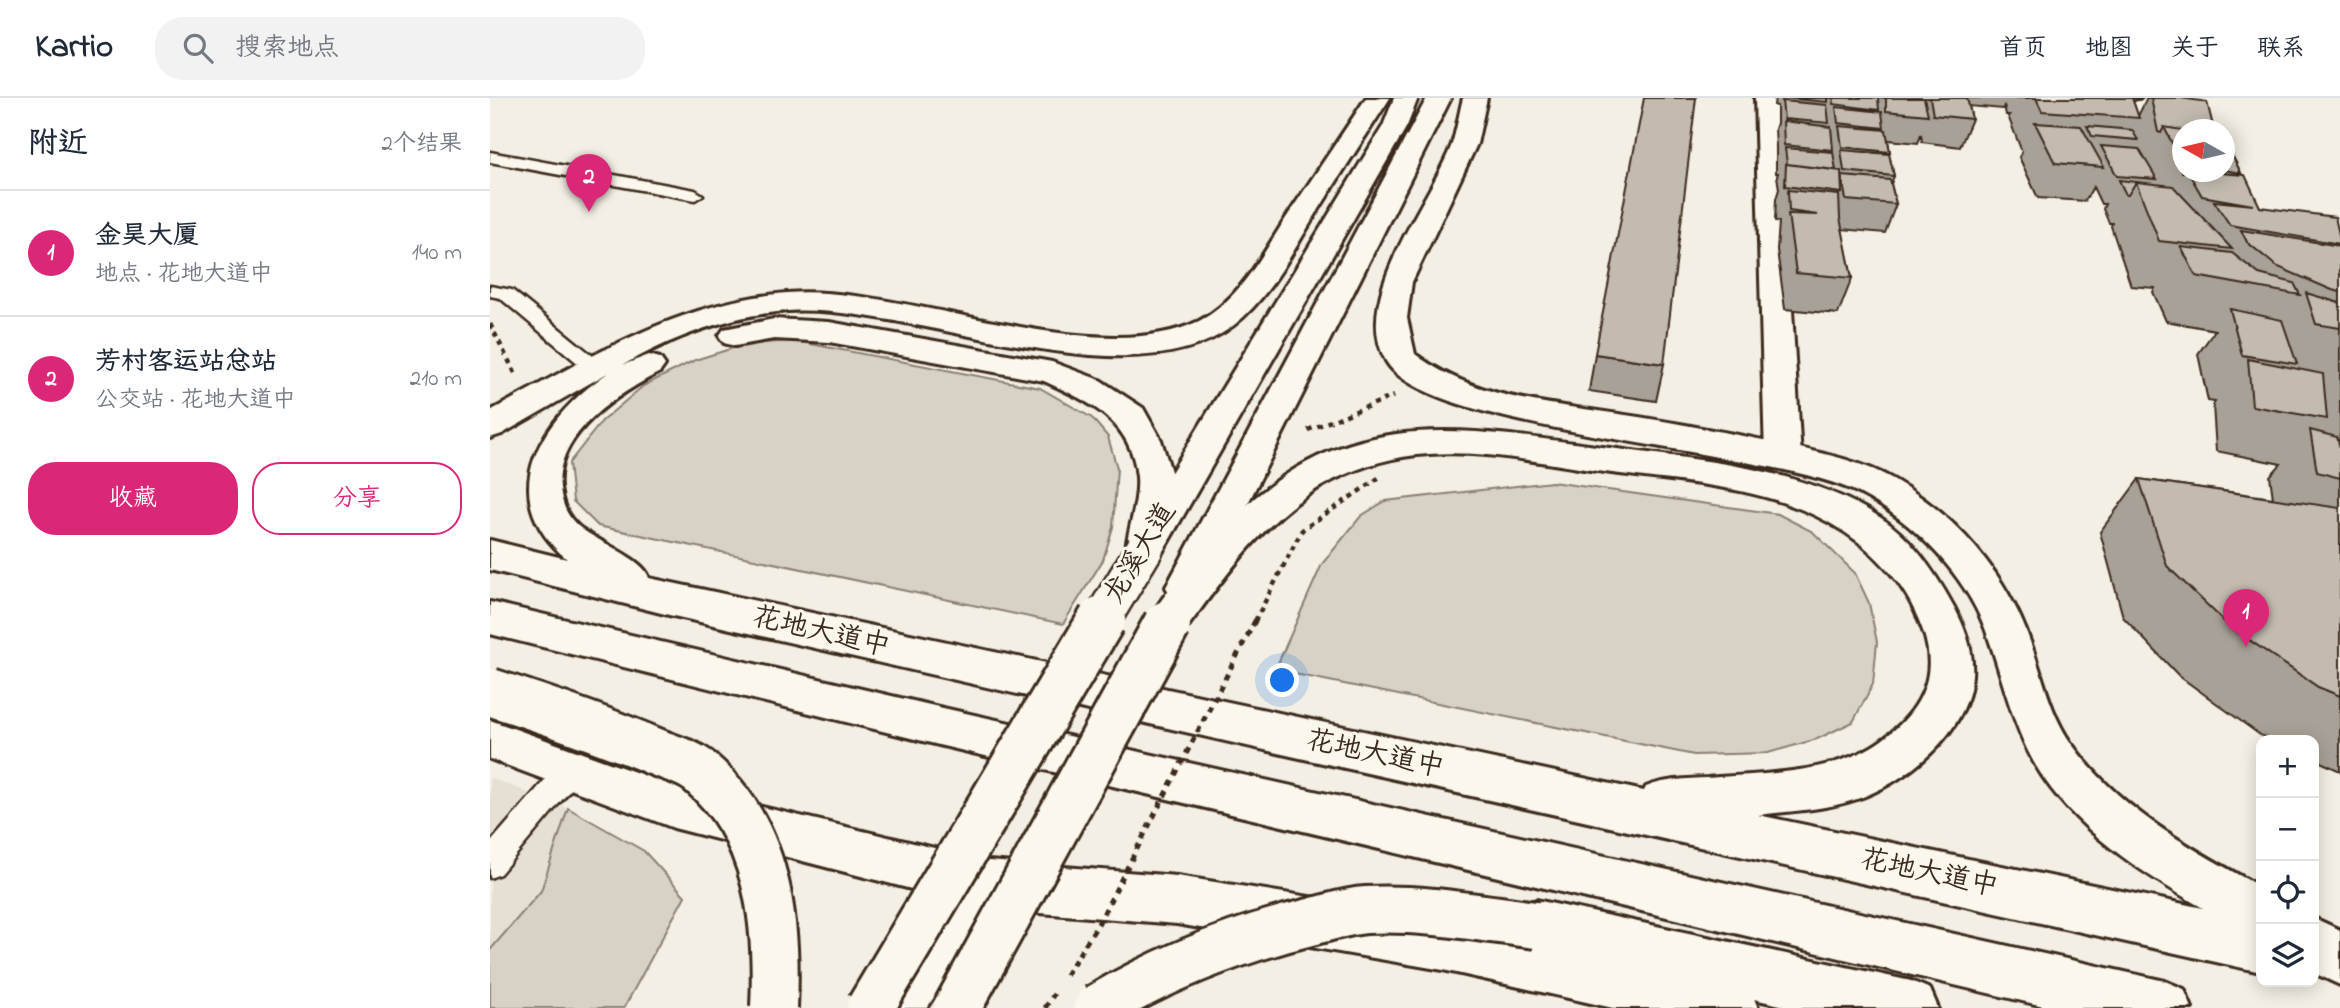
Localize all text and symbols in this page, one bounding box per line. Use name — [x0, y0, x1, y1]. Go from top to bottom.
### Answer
search box — [155, 17, 645, 80]
text: Kartio — [35, 24, 113, 72]
icon: search — [179, 29, 217, 67]
text: 搜索地点 — [235, 30, 339, 68]
text: 首页 — [1999, 32, 2047, 67]
text: 地图 — [2085, 32, 2133, 67]
text: 关于 — [2171, 32, 2219, 67]
text: 联系 — [2257, 32, 2305, 67]
north arrow — [2172, 119, 2235, 182]
text: 附近 — [28, 123, 88, 167]
text: 2个结果 — [382, 128, 462, 161]
pin: 2 — [566, 154, 612, 212]
text: 金昊大厦 — [95, 218, 199, 256]
text: 1 — [47, 237, 55, 270]
text: 140 m — [412, 237, 462, 270]
text: 地点 · 花地大道中 — [95, 258, 272, 291]
text: 芳村客运站总站 — [95, 344, 277, 382]
text: 2 — [45, 363, 57, 396]
text: 210 m — [410, 363, 462, 396]
text: 公交站 · 花地大道中 — [95, 384, 295, 417]
button: 收藏 — [28, 462, 238, 535]
button: 分享 — [252, 462, 462, 535]
street label: 龙溪大道 — [1095, 495, 1187, 613]
pin: 1 — [2223, 589, 2269, 647]
street label: 花地大道中 — [748, 597, 894, 669]
your location — [1265, 663, 1299, 697]
street label: 花地大道中 — [1302, 720, 1448, 790]
map controls — [2256, 735, 2319, 987]
button: + — [2256, 735, 2319, 798]
button: − — [2256, 798, 2319, 861]
street label: 花地大道中 — [1856, 839, 2002, 909]
button: locate — [2256, 861, 2319, 924]
button: layers — [2256, 924, 2319, 987]

